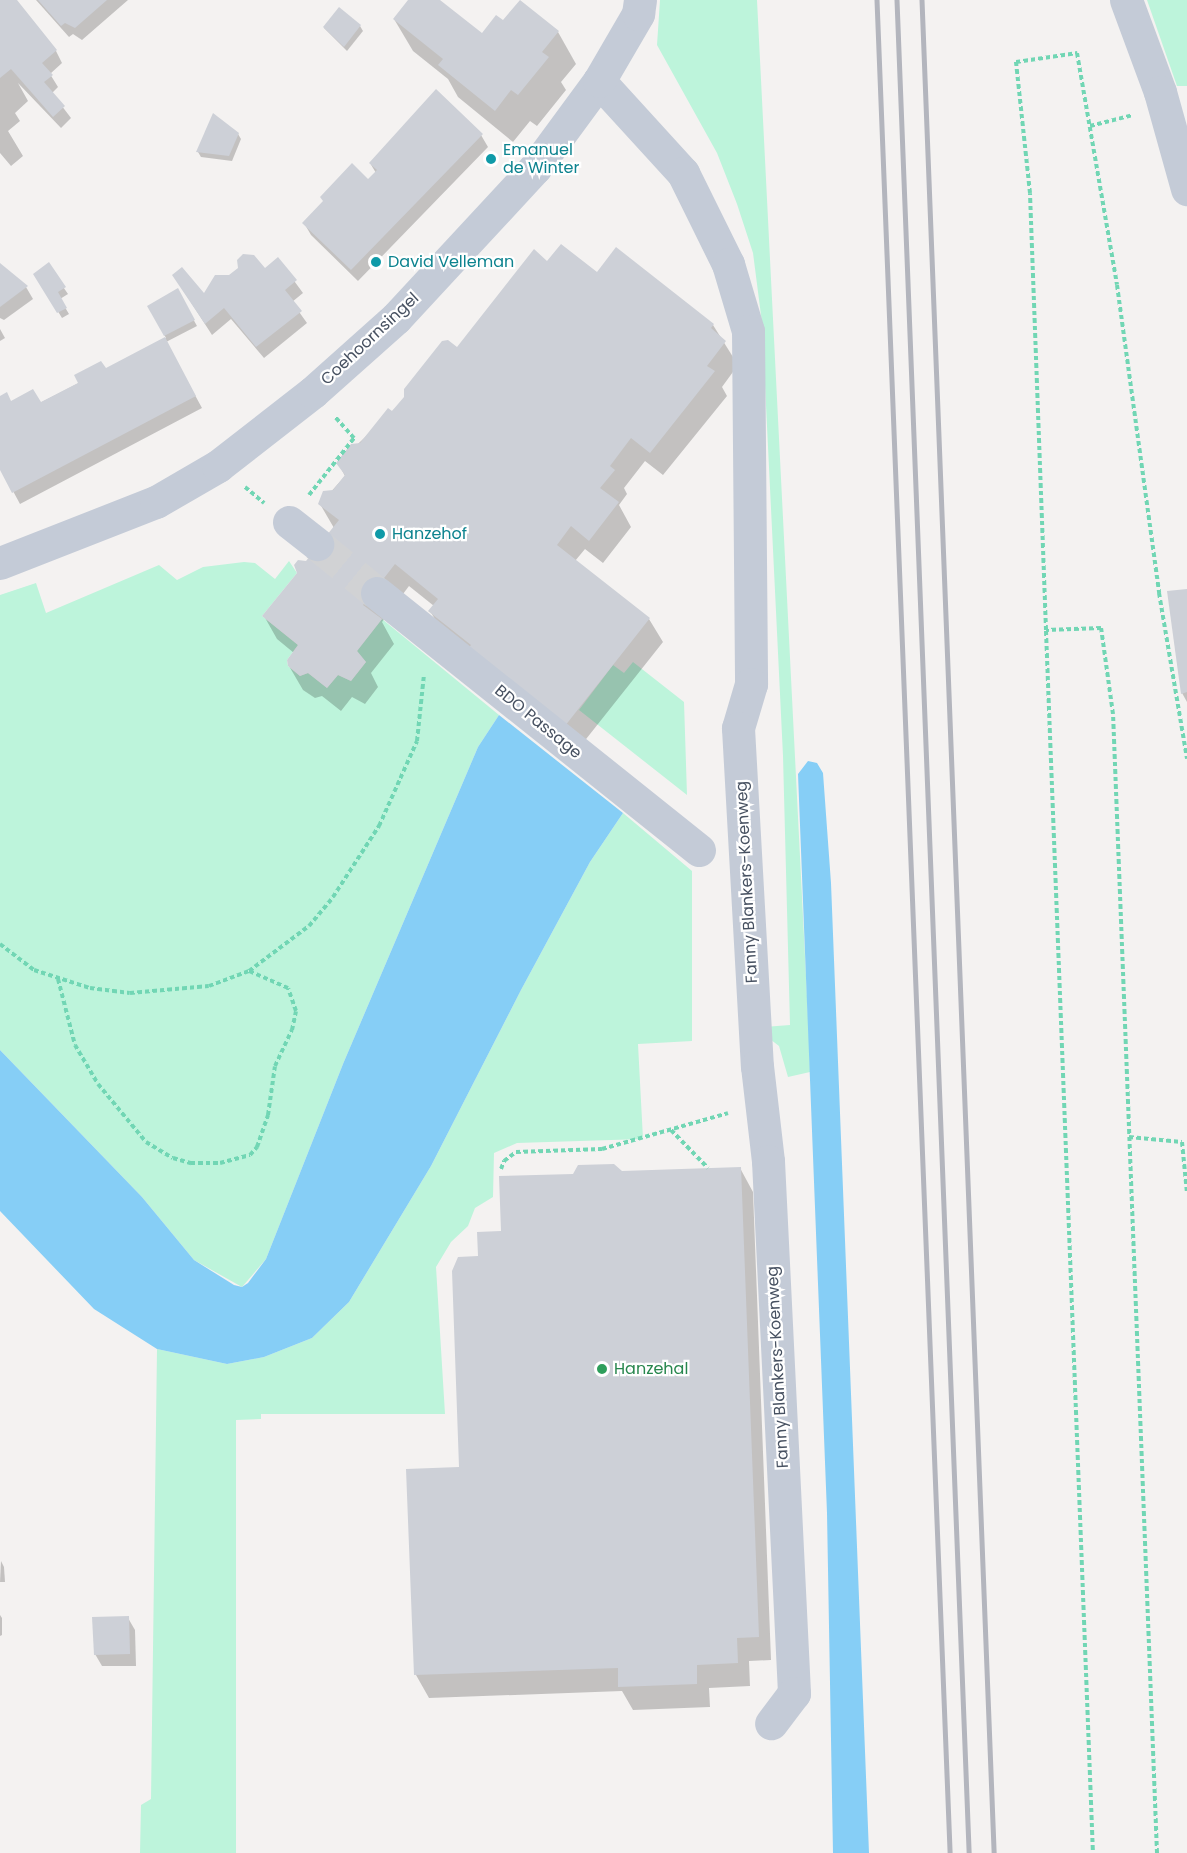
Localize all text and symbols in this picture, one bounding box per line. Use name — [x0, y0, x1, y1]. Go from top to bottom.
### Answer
place label: Emanuel de Winter — [503, 140, 580, 178]
marker: Emanuel de Winter — [484, 152, 498, 166]
place label: David Velleman — [388, 252, 514, 272]
marker: David Velleman — [369, 255, 383, 269]
street label: Coehoornsingel — [317, 289, 423, 389]
place label: Hanzehof — [392, 524, 467, 544]
marker: Hanzehof — [373, 527, 387, 541]
street label: BDO Passage — [491, 681, 585, 763]
street label: Fanny Blankers-Koenweg — [732, 780, 762, 984]
street label: Fanny Blankers-Koenweg — [763, 1265, 793, 1469]
place label: Hanzehal — [614, 1359, 688, 1379]
marker: Hanzehal — [595, 1362, 609, 1376]

